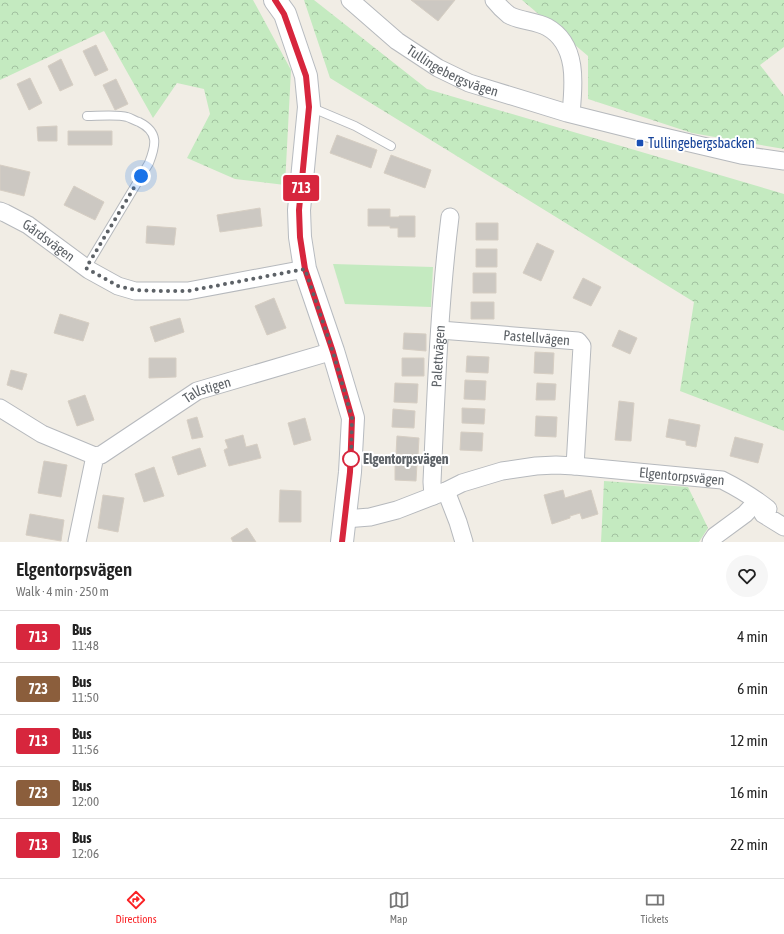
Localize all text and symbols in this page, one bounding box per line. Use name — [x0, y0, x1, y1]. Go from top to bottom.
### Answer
street label: Tullingebergsvägen — [404, 42, 500, 100]
place label: Tullingebergsbacken — [648, 135, 755, 151]
marker: Tullingebergsbacken — [635, 138, 645, 148]
your location — [131, 166, 151, 186]
line badge: 713 — [278, 175, 324, 201]
text: 713 — [291, 180, 311, 196]
street label: Gårdsvägen — [20, 216, 78, 265]
street label: Palettvägen — [428, 325, 448, 388]
street label: Pastellvägen — [503, 327, 571, 348]
street label: Tallstigen — [180, 374, 233, 406]
marker: Elgentorpsvägen — [342, 450, 360, 468]
place label: Elgentorpsvägen — [363, 451, 449, 467]
street label: Elgentorpsvägen — [639, 464, 725, 488]
button: heart — [726, 555, 768, 597]
text: Elgentorpsvägen — [16, 558, 132, 580]
text: Walk · 4 min · 250 m — [16, 584, 109, 599]
text: Bus — [72, 621, 92, 638]
text: 4 min — [737, 628, 768, 645]
text: 713 — [28, 629, 48, 645]
text: 11:48 — [72, 638, 99, 653]
text: Bus — [72, 673, 92, 690]
text: 6 min — [737, 680, 768, 697]
text: 723 — [28, 681, 48, 697]
text: 11:50 — [72, 690, 99, 705]
text: Bus — [72, 725, 92, 742]
text: 12 min — [730, 732, 768, 749]
text: 713 — [28, 733, 48, 749]
text: 11:56 — [72, 742, 99, 757]
text: Bus — [72, 777, 92, 794]
text: 16 min — [730, 784, 768, 801]
text: 723 — [28, 785, 48, 801]
text: 12:00 — [72, 794, 99, 809]
text: Bus — [72, 829, 92, 846]
text: 22 min — [730, 836, 768, 853]
text: 713 — [28, 837, 48, 853]
text: 12:06 — [72, 846, 99, 861]
tab: Directions — [116, 889, 157, 925]
tab: Map — [388, 889, 410, 925]
tab: Tickets — [641, 889, 668, 925]

